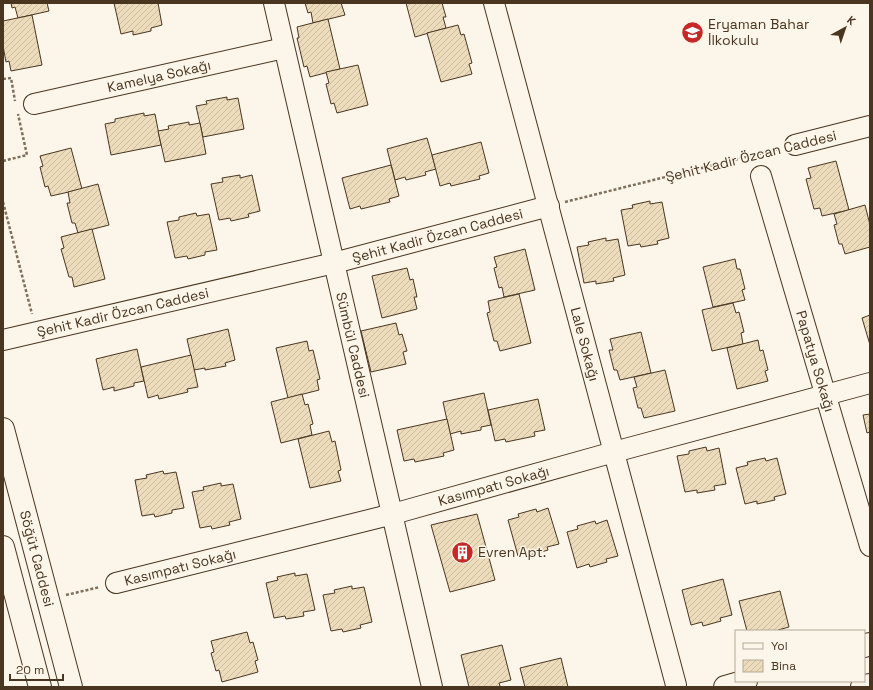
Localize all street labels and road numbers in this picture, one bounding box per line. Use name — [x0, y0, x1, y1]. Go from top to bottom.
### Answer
street label: Kamelya Sokağı — [105, 56, 212, 96]
street label: Şehit Kadir Özcan Caddesi — [664, 126, 838, 186]
street label: Şehit Kadir Özcan Caddesi — [350, 204, 525, 267]
street label: Şehit Kadir Özcan Caddesi — [35, 283, 210, 341]
street label: Sümbül Caddesi — [332, 290, 374, 400]
street label: Lale Sokağı — [567, 305, 604, 383]
street label: Papatya Sokağı — [792, 308, 839, 414]
street label: Kasımpatı Sokağı — [436, 462, 551, 510]
street label: Söğüt Caddesi — [16, 508, 58, 609]
street label: Kasımpatı Sokağı — [122, 544, 238, 590]

